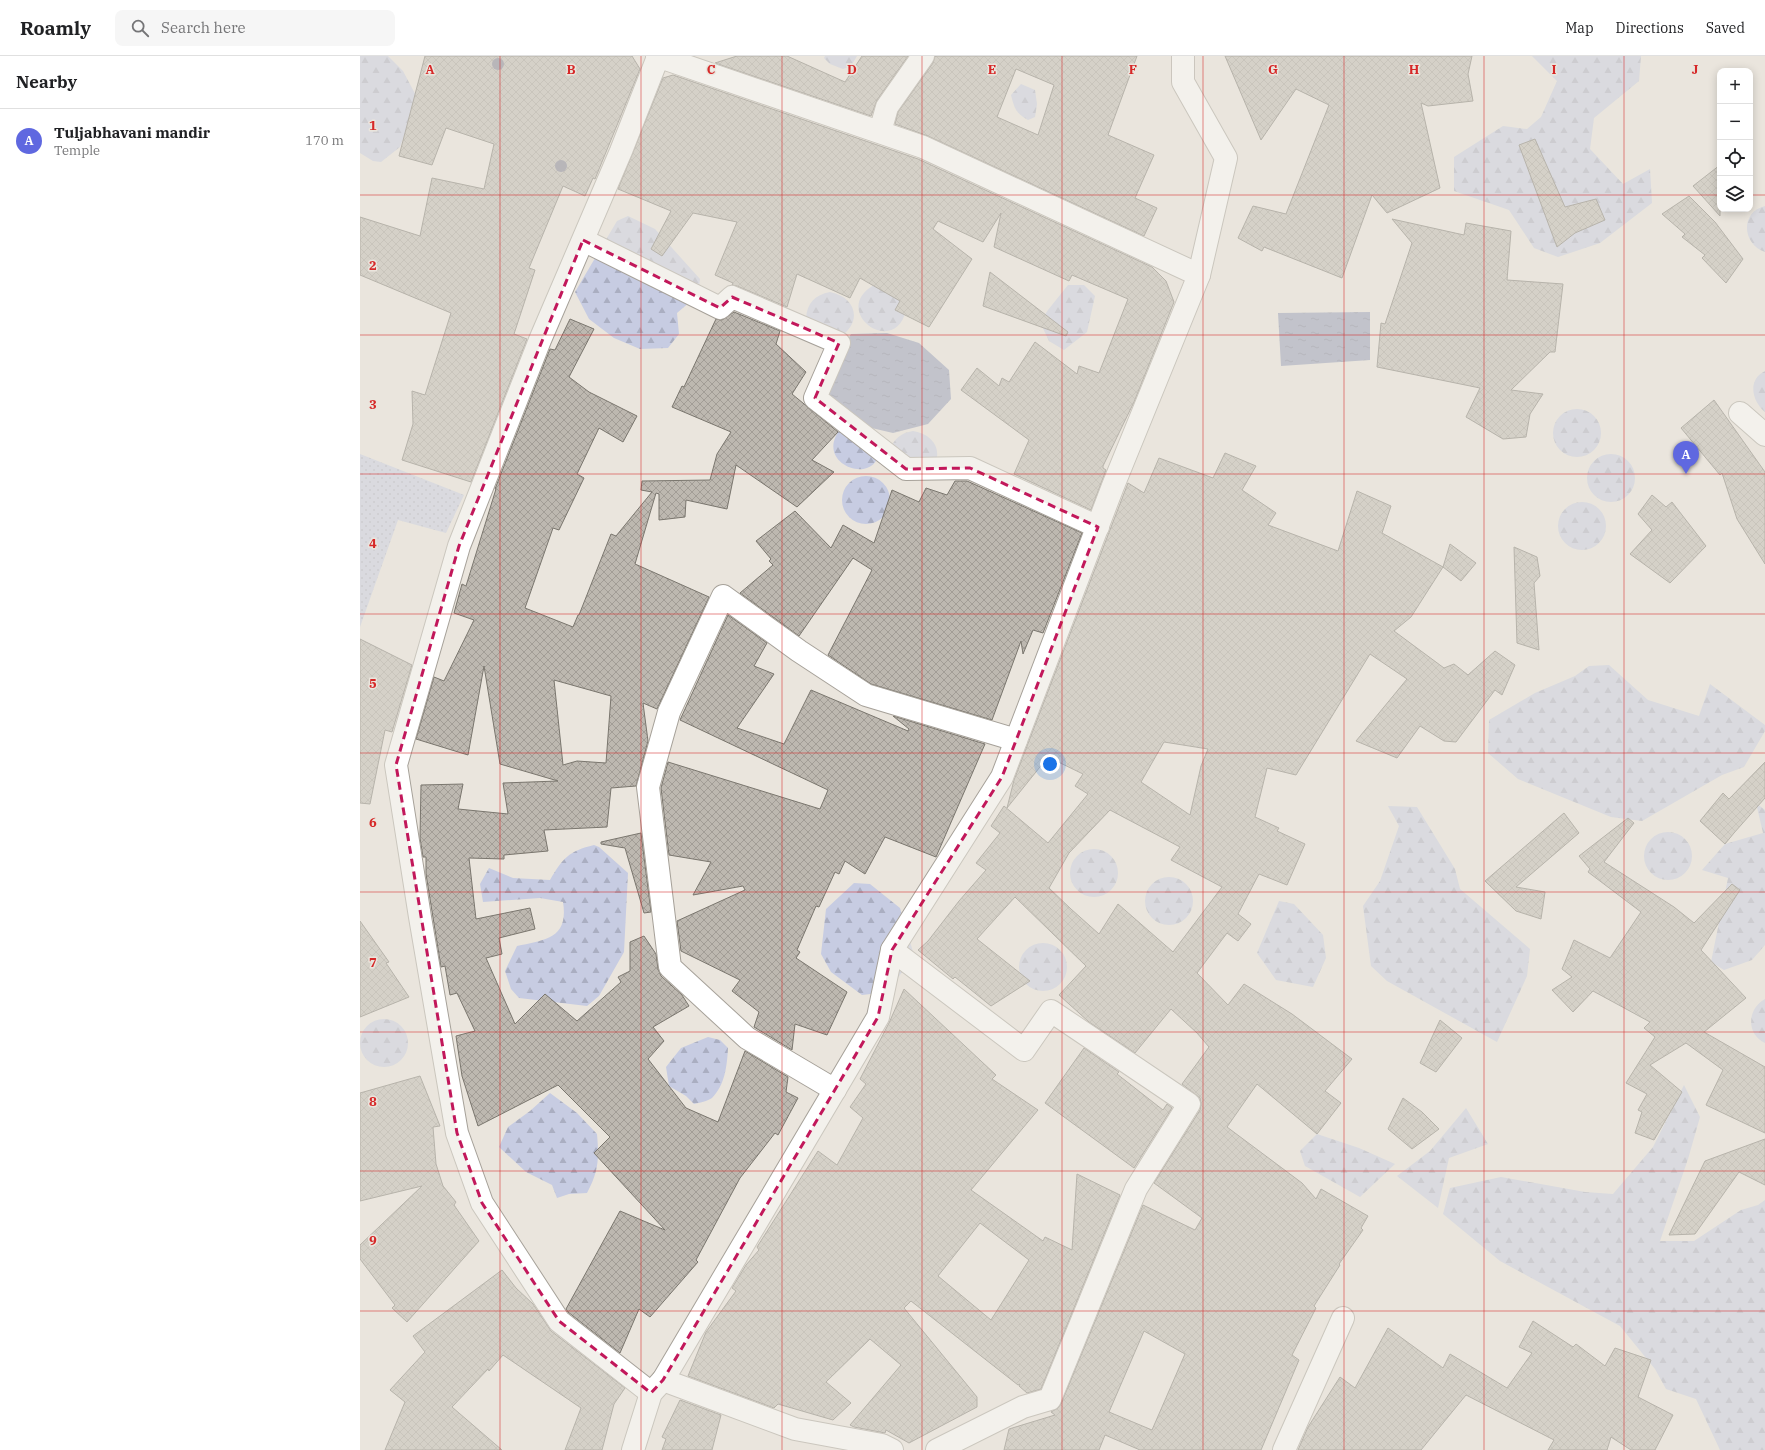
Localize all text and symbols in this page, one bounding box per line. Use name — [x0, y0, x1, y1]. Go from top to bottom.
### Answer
search box — [115, 10, 395, 46]
text: Roamly — [20, 16, 91, 40]
icon: search — [129, 17, 151, 39]
text: Search here — [161, 18, 246, 37]
text: Map — [1565, 19, 1594, 37]
text: Directions — [1616, 19, 1684, 37]
text: Saved — [1706, 19, 1745, 37]
text: A — [425, 61, 435, 78]
text: B — [566, 61, 576, 78]
text: C — [707, 61, 716, 78]
text: D — [847, 61, 857, 78]
text: E — [988, 61, 996, 78]
text: F — [1129, 61, 1137, 78]
text: G — [1268, 61, 1278, 78]
text: H — [1409, 61, 1420, 78]
text: I — [1552, 61, 1557, 78]
text: J — [1692, 61, 1699, 78]
map controls — [1717, 68, 1753, 212]
button: + — [1717, 68, 1753, 104]
text: Nearby — [16, 71, 77, 93]
button: − — [1717, 104, 1753, 140]
text: 1 — [369, 117, 377, 134]
text: Tuljabhavani mandir — [54, 123, 210, 142]
text: A — [24, 132, 34, 149]
text: 170 m — [305, 132, 344, 149]
button: locate — [1717, 140, 1753, 176]
text: Temple — [54, 142, 100, 159]
button: layers — [1717, 176, 1753, 212]
text: 2 — [369, 257, 377, 274]
text: 3 — [369, 396, 377, 413]
pin: A — [1673, 441, 1699, 474]
text: 4 — [369, 535, 377, 552]
text: 5 — [369, 675, 377, 692]
your location — [1040, 754, 1060, 774]
text: 6 — [369, 814, 377, 831]
text: 7 — [369, 954, 377, 971]
text: 8 — [369, 1093, 377, 1110]
text: 9 — [369, 1232, 377, 1249]

